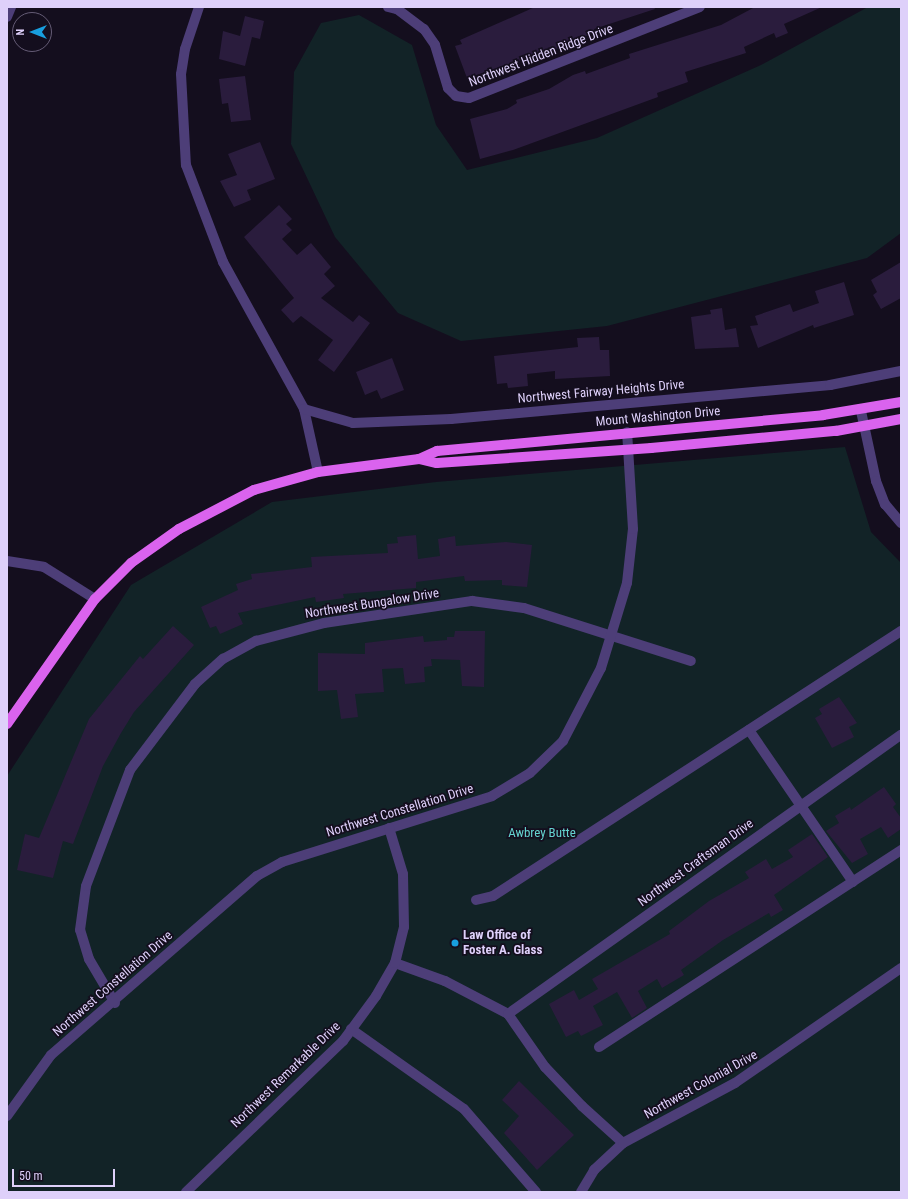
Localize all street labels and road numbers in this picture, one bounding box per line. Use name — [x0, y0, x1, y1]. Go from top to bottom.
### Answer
street label: Northwest Hidden Ridge Drive — [467, 21, 615, 91]
street label: Northwest Fairway Heights Drive — [517, 377, 685, 407]
street label: Mount Washington Drive — [595, 404, 721, 430]
street label: Northwest Bungalow Drive — [304, 586, 440, 622]
street label: Northwest Constellation Drive — [325, 781, 475, 841]
street label: Northwest Craftsman Drive — [635, 816, 757, 910]
street label: Northwest Constellation Drive — [50, 928, 176, 1040]
street label: Northwest Remarkable Drive — [228, 1019, 344, 1131]
street label: Northwest Colonial Drive — [642, 1047, 760, 1123]

